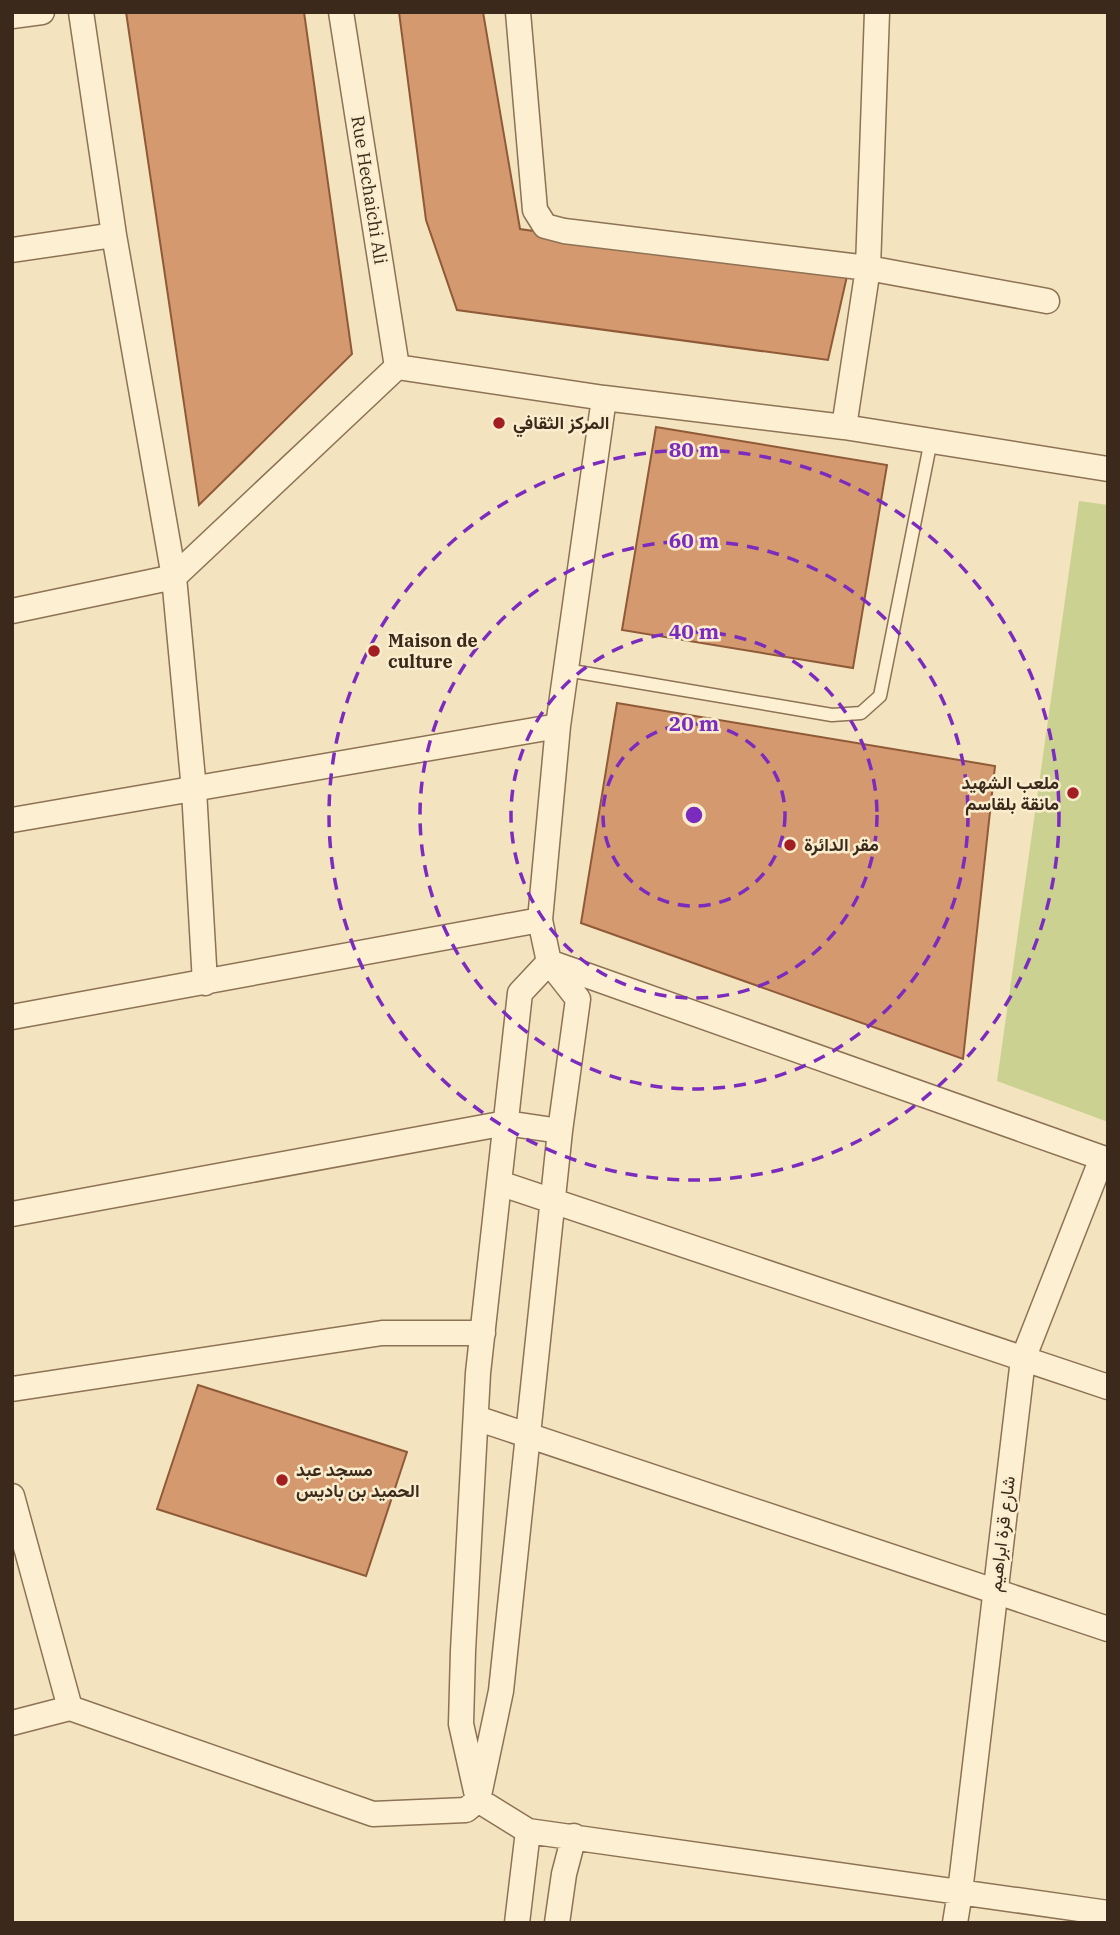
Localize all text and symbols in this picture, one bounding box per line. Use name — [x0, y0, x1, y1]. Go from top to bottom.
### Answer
street label: Rue Hechaichi Ali — [346, 114, 393, 266]
place label: المركز الثقافي — [513, 411, 609, 438]
marker: المركز الثقافي — [491, 415, 507, 431]
text: 80 m — [669, 435, 719, 463]
text: 60 m — [669, 526, 719, 554]
text: 40 m — [669, 617, 719, 645]
place label: Maison de culture — [388, 629, 478, 673]
marker: Maison de culture — [366, 643, 382, 659]
text: 20 m — [669, 709, 719, 737]
place label: ملعب الشهيد مانقة بلقاسم — [962, 771, 1059, 816]
marker: ملعب الشهيد مانقة بلقاسم — [1065, 785, 1081, 801]
centre of rings — [682, 803, 706, 827]
place label: مقر الدائرة — [804, 833, 879, 856]
marker: مقر الدائرة — [782, 837, 798, 853]
place label: مسجد عبد الحميد بن باديس — [296, 1458, 420, 1502]
marker: مسجد عبد الحميد بن باديس — [274, 1472, 290, 1488]
street label: شارع قرة ابراهيم — [983, 1475, 1021, 1593]

